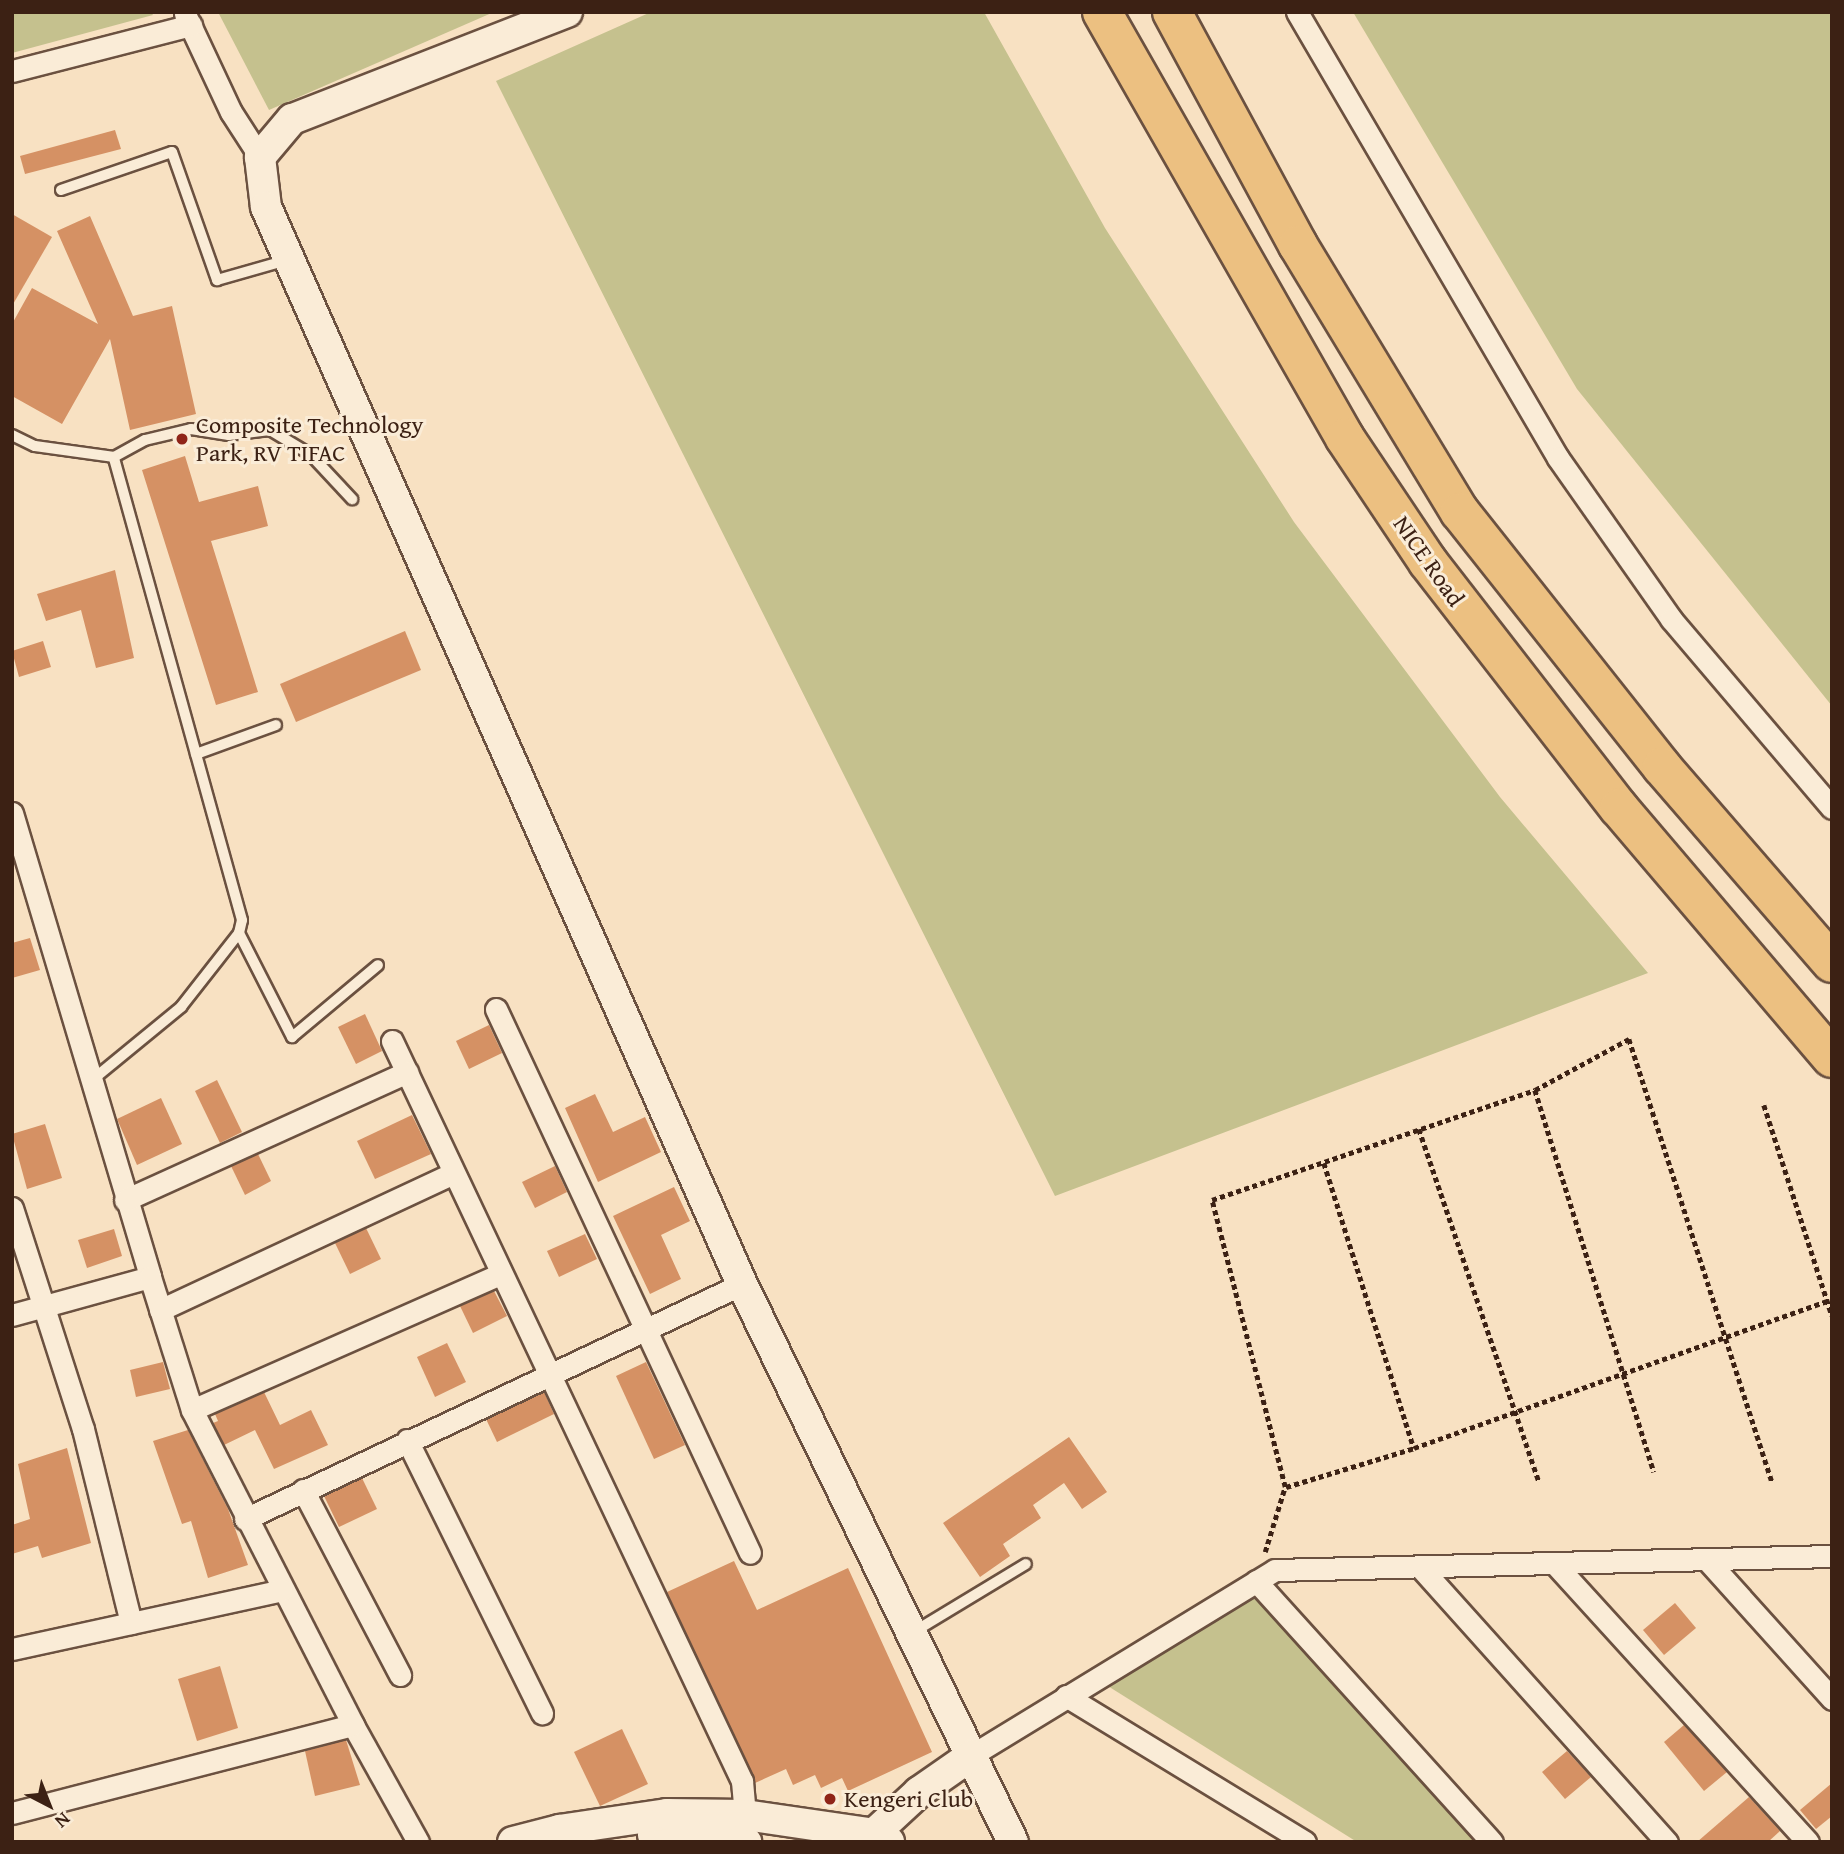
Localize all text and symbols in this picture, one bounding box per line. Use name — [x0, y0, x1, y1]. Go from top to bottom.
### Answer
place label: Composite Technology Park, RV TIFAC — [196, 411, 424, 467]
marker: Composite Technology Park, RV TIFAC — [174, 431, 190, 447]
street label: NICE Road — [1387, 510, 1471, 612]
north arrow — [14, 1770, 84, 1840]
place label: Kengeri Club — [844, 1785, 973, 1813]
marker: Kengeri Club — [822, 1791, 838, 1807]
text: N — [49, 1806, 77, 1835]

